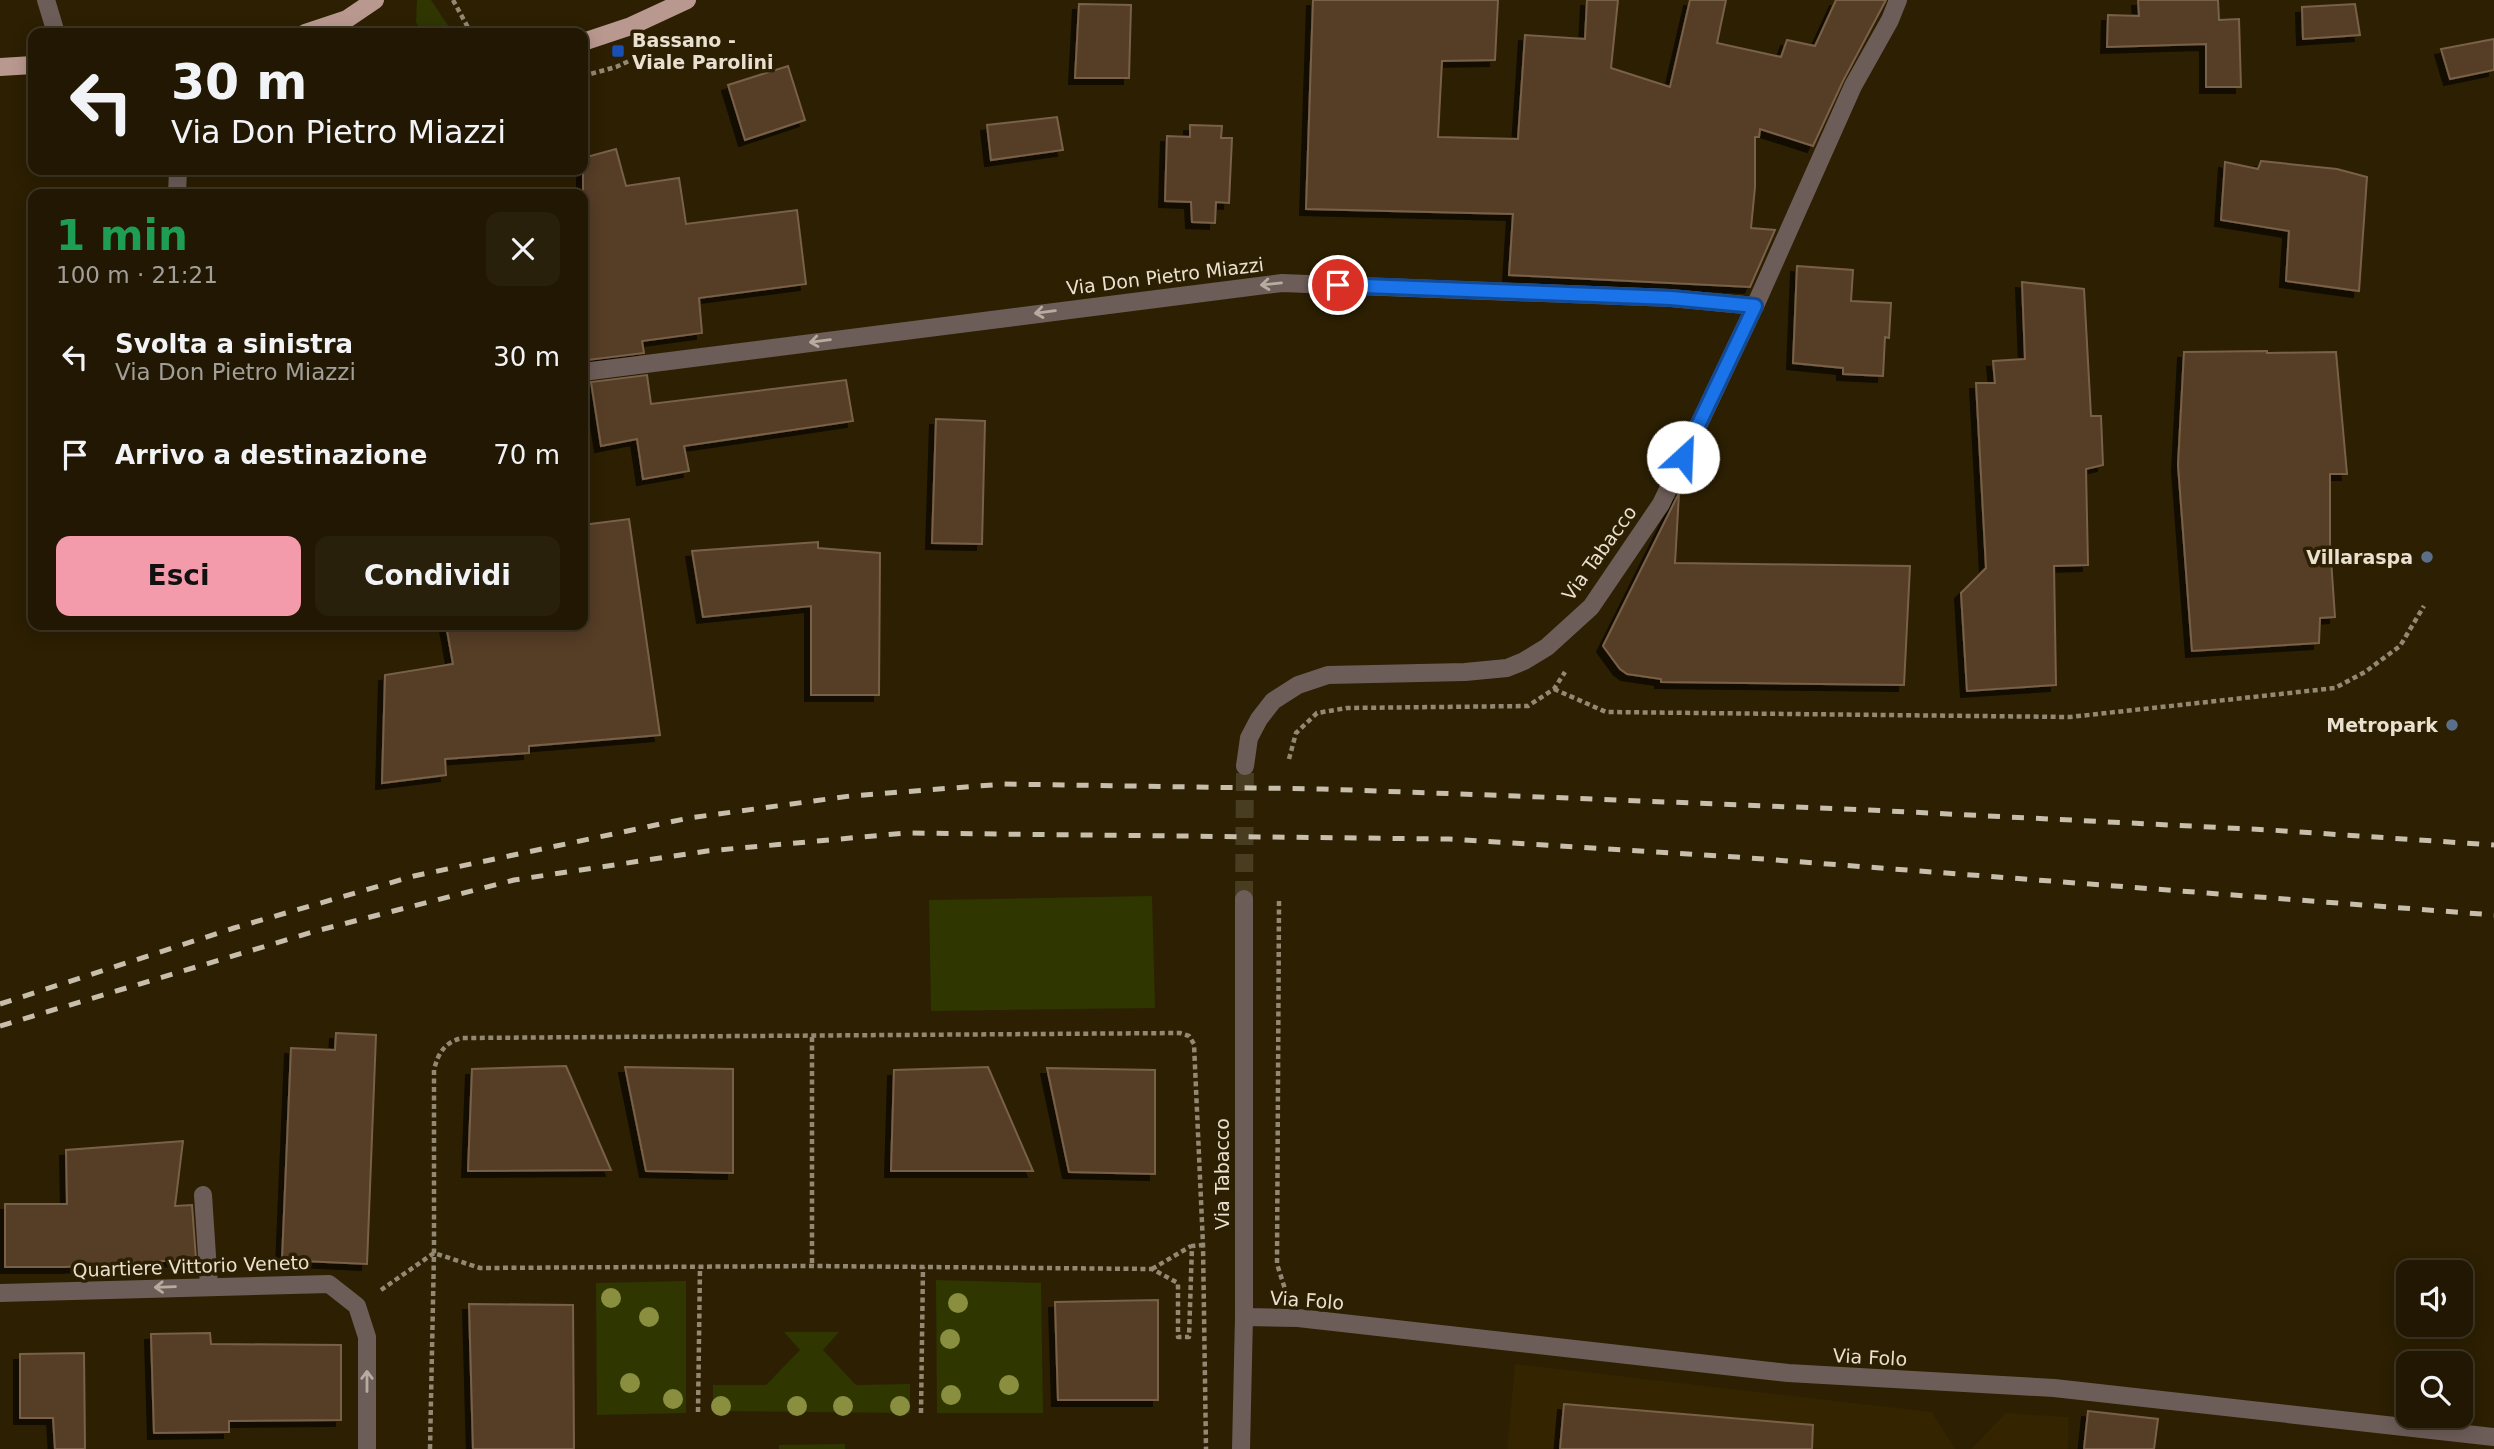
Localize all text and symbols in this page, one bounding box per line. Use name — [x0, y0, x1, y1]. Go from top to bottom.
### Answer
place label: Bassano - Viale Parolini — [632, 29, 773, 73]
marker: Bassano - Viale Parolini — [610, 43, 626, 59]
text: 30 m — [171, 54, 307, 111]
icon: left — [56, 56, 147, 147]
text: Via Don Pietro Miazzi — [171, 113, 506, 151]
text: 1 min — [56, 211, 188, 260]
button: close — [486, 212, 560, 286]
street label: Via Don Pietro Miazzi — [1065, 253, 1265, 299]
pin — [1308, 255, 1368, 315]
text: 100 m · 21:21 — [56, 262, 218, 288]
icon: arrive — [1319, 266, 1357, 304]
one-way arrow — [1260, 278, 1283, 291]
one-way arrow — [1035, 305, 1057, 318]
text: Svolta a sinistra — [115, 329, 353, 359]
one-way arrow — [809, 335, 832, 348]
icon: left — [56, 338, 94, 376]
text: 30 m — [493, 342, 560, 372]
text: Via Don Pietro Miazzi — [115, 359, 356, 385]
position arrow — [1646, 420, 1720, 494]
icon: arrive — [56, 436, 94, 474]
text: Arrivo a destinazione — [115, 440, 427, 470]
text: 70 m — [493, 440, 560, 470]
street label: Via Tabacco — [1557, 501, 1641, 605]
button: Esci — [56, 536, 301, 616]
button: Condividi — [315, 536, 560, 616]
place label: Villaraspa — [2306, 546, 2413, 568]
marker: Villaraspa — [2419, 549, 2435, 565]
place label: Metropark — [2326, 714, 2438, 736]
marker: Metropark — [2444, 717, 2460, 733]
street label: Via Tabacco — [1211, 1118, 1233, 1230]
street label: Quartiere Vittorio Veneto — [72, 1251, 310, 1281]
map controls — [2396, 1260, 2473, 1428]
button: sound — [2396, 1260, 2473, 1337]
one-way arrow — [154, 1281, 177, 1294]
street label: Via Folo — [1269, 1286, 1345, 1314]
street label: Via Folo — [1832, 1344, 1908, 1370]
button: search — [2396, 1351, 2473, 1428]
one-way arrow — [360, 1370, 374, 1393]

